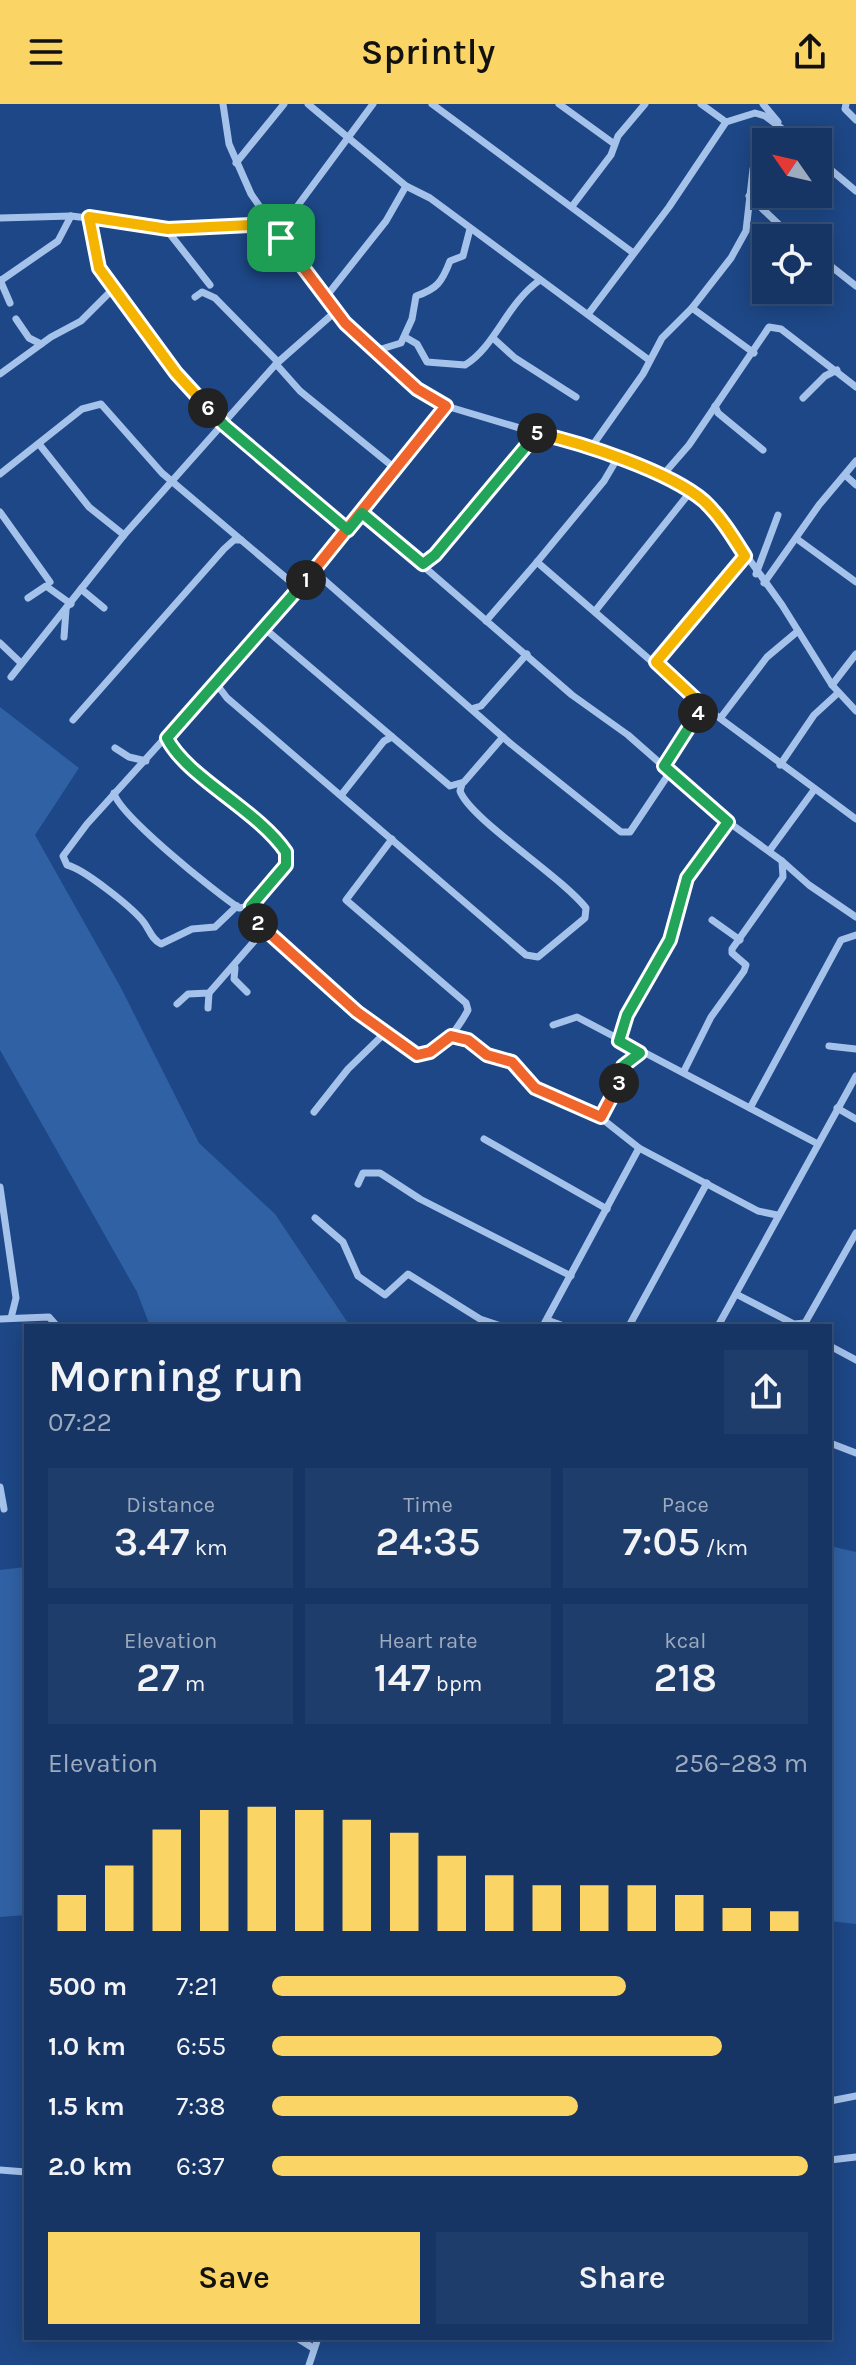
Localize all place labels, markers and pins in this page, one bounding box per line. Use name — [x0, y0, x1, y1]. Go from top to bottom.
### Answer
pin — [247, 204, 315, 272]
pin: 6 — [188, 388, 228, 428]
pin: 5 — [517, 413, 557, 453]
pin: 1 — [286, 560, 326, 600]
pin: 4 — [678, 693, 718, 733]
pin: 2 — [238, 903, 278, 943]
pin: 3 — [599, 1063, 639, 1103]

